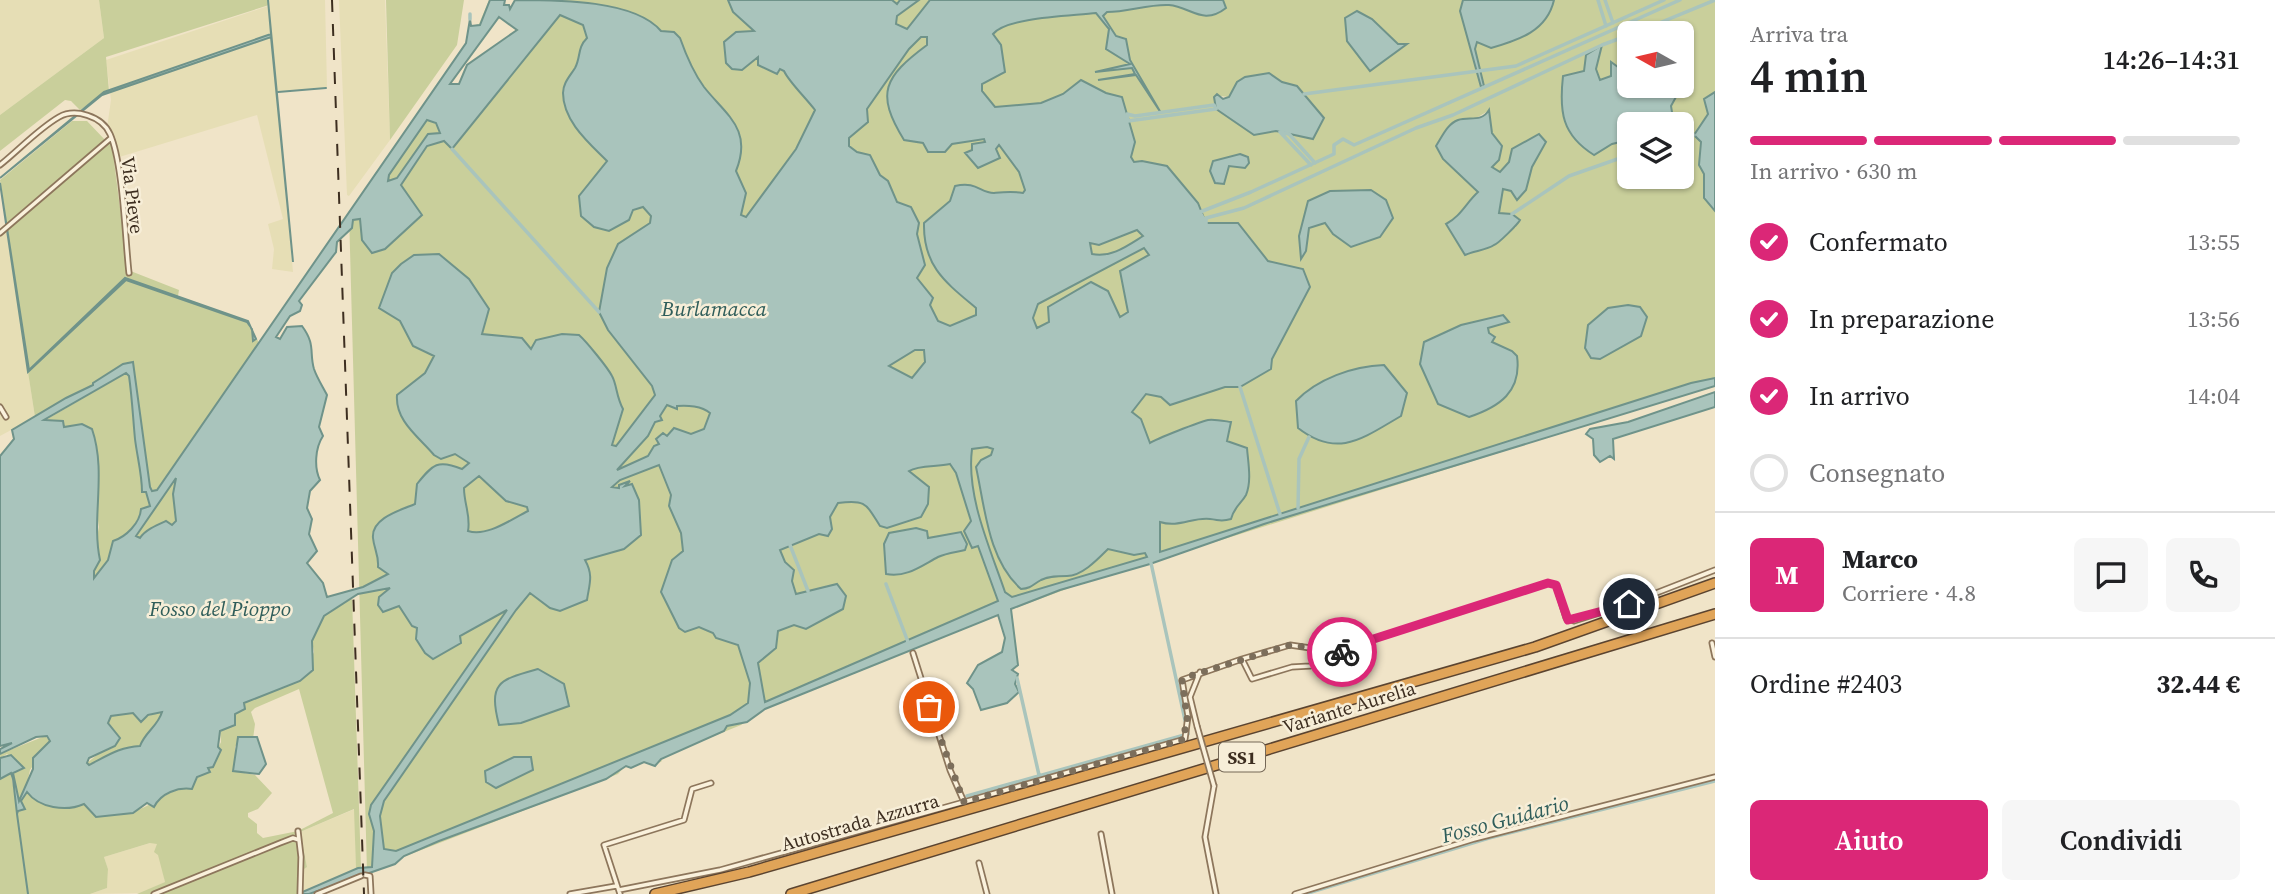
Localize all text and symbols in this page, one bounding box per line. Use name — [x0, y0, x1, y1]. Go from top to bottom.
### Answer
text: Arriva tra — [1750, 18, 1848, 50]
north arrow — [1617, 21, 1694, 98]
map controls — [1617, 21, 1694, 189]
text: 14:26–14:31 — [2103, 42, 2240, 78]
text: 4 min — [1750, 44, 1868, 107]
button: layers — [1617, 112, 1694, 189]
street label: Via Pieve — [115, 155, 151, 235]
text: In arrivo · 630 m — [1750, 155, 1917, 187]
icon: check — [1750, 223, 1788, 261]
text: Confermato — [1809, 224, 1948, 260]
text: 13:55 — [2187, 226, 2240, 258]
water label: Burlamacca — [660, 294, 767, 323]
icon: check — [1750, 300, 1788, 338]
text: In preparazione — [1809, 301, 1994, 337]
text: 13:56 — [2187, 303, 2240, 335]
icon: check — [1750, 377, 1788, 415]
text: In arrivo — [1809, 378, 1910, 414]
text: 14:04 — [2187, 380, 2240, 412]
text: Consegnato — [1809, 455, 1945, 491]
button: chat — [2074, 538, 2148, 612]
button: phone — [2166, 538, 2240, 612]
text: Marco — [1842, 541, 1918, 577]
text: M — [1775, 557, 1799, 593]
pin — [1599, 574, 1659, 634]
text: Corriere · 4.8 — [1842, 577, 1976, 609]
icon: home — [1610, 585, 1648, 623]
water label: Fosso del Pioppo — [148, 594, 291, 623]
courier — [1307, 617, 1377, 687]
icon: bike — [1323, 633, 1361, 671]
text: Ordine #2403 — [1750, 666, 1902, 702]
text: 32.44 € — [2156, 666, 2240, 702]
street label: Variante Aurelia — [1279, 674, 1419, 740]
pin — [899, 677, 959, 737]
icon: bag — [910, 688, 948, 726]
road number: SS1 — [1219, 742, 1265, 772]
street label: Autostrada Azzurra — [778, 787, 942, 857]
water label: Fosso Guidario — [1437, 788, 1572, 850]
button: Aiuto — [1750, 800, 1988, 880]
button: Condividi — [2002, 800, 2240, 880]

